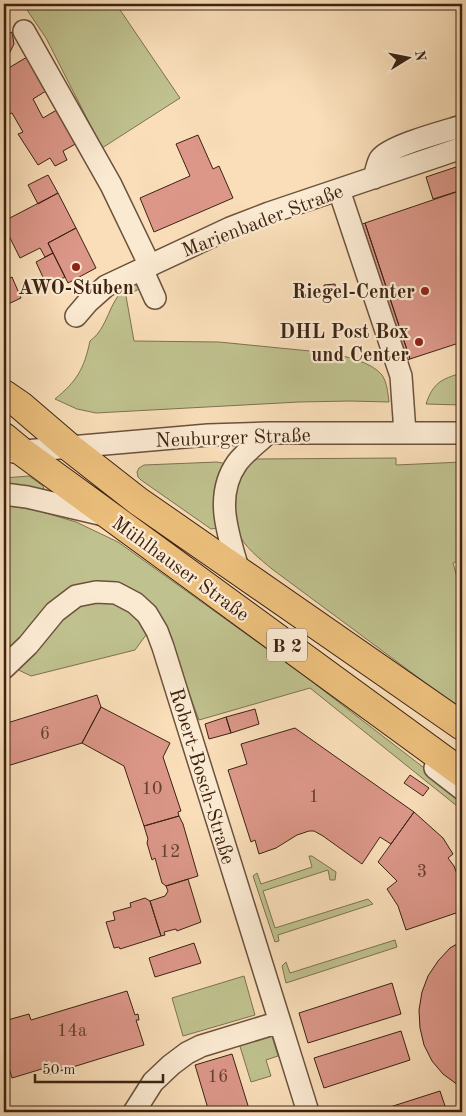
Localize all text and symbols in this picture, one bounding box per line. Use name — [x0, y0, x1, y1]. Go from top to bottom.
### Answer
north arrow — [384, 32, 434, 82]
text: N — [412, 49, 428, 63]
street label: Marienbader Straße — [179, 182, 346, 262]
marker: AWO-Stuben — [70, 261, 82, 273]
place label: AWO-Stuben — [18, 279, 134, 299]
place label: Riegel-Center — [292, 283, 415, 303]
marker: Riegel-Center — [419, 285, 431, 297]
place label: DHL Post Box und Center — [279, 323, 409, 366]
marker: DHL Post Box und Center — [413, 336, 425, 348]
street label: Neuburger Straße — [155, 426, 311, 452]
street label: Mühlhauser Straße — [108, 513, 252, 626]
road number: B 2 — [267, 628, 307, 662]
street label: Robert-Bosch-Straße — [165, 686, 237, 867]
house number: 6 — [40, 725, 50, 743]
house number: 10 — [142, 780, 162, 798]
house number: 1 — [309, 788, 319, 806]
house number: 12 — [160, 843, 180, 861]
house number: 3 — [417, 863, 427, 881]
house number: 14a — [57, 1022, 87, 1040]
scale bar — [35, 1051, 162, 1083]
text: 50 m — [42, 1063, 76, 1078]
house number: 16 — [208, 1068, 228, 1086]

